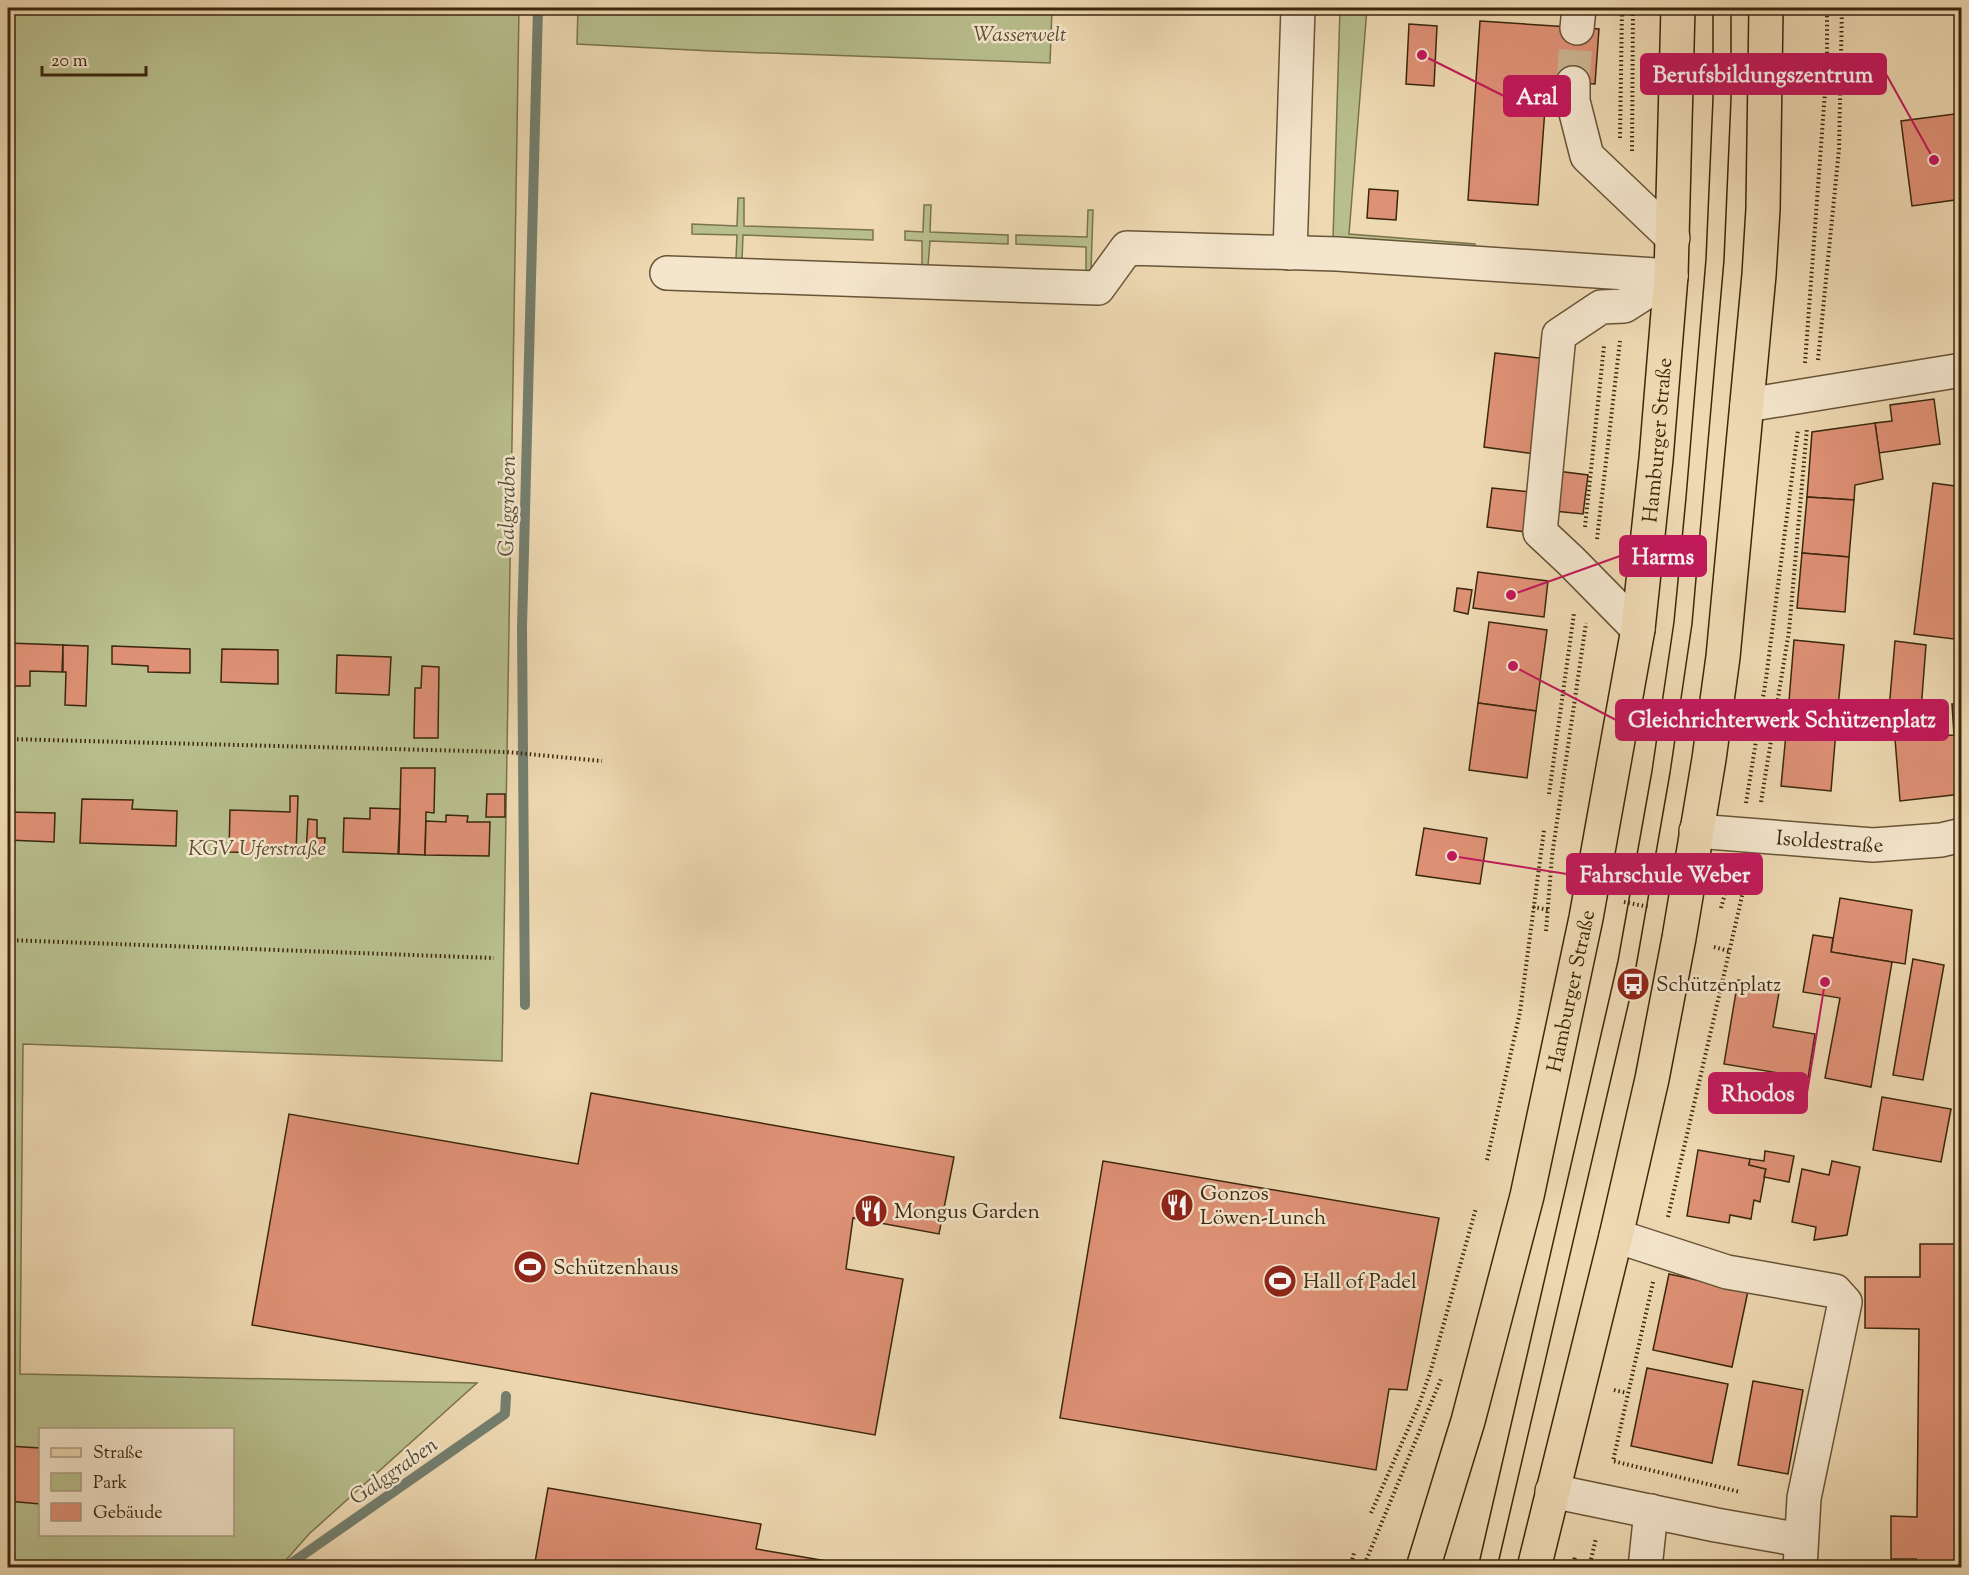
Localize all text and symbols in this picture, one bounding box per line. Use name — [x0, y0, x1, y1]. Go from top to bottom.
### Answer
park label: Wasserwelt — [973, 21, 1067, 51]
scale bar — [42, 39, 146, 77]
text: 20 m — [51, 49, 88, 75]
callout: Berufsbildungszentrum — [1641, 54, 1886, 94]
text: Berufsbildungszentrum — [1653, 61, 1874, 93]
callout: Aral — [1504, 76, 1570, 116]
text: Aral — [1516, 83, 1559, 115]
street label: Hamburger Straße — [1636, 357, 1681, 524]
water label: Galggraben — [492, 455, 526, 557]
callout: Harms — [1620, 536, 1706, 576]
text: Harms — [1632, 543, 1695, 575]
callout: Gleichrichterwerk Schützenplatz — [1616, 700, 1948, 740]
text: Gleichrichterwerk Schützenplatz — [1628, 706, 1937, 738]
street label: Isoldestraße — [1775, 824, 1884, 862]
park label: KGV Uferstraße — [188, 835, 326, 865]
callout: Fahrschule Weber — [1567, 854, 1762, 894]
text: Fahrschule Weber — [1580, 861, 1751, 893]
street label: Hamburger Straße — [1541, 908, 1604, 1075]
bus stop icon: Schützenplatz — [1615, 966, 1651, 1002]
place label: Schützenplatz — [1656, 971, 1781, 1001]
callout: Rhodos — [1709, 1073, 1807, 1113]
text: Rhodos — [1721, 1080, 1795, 1112]
place label: Gonzos Löwen-Lunch — [1200, 1180, 1326, 1234]
restaurant icon: Gonzos Löwen-Lunch — [1159, 1187, 1195, 1223]
restaurant icon: Mongus Garden — [853, 1193, 889, 1229]
place label: Mongus Garden — [894, 1198, 1040, 1228]
sports icon: Schützenhaus — [512, 1249, 548, 1285]
place label: Schützenhaus — [553, 1254, 679, 1284]
sports icon: Hall of Padel — [1262, 1263, 1298, 1299]
place label: Hall of Padel — [1303, 1268, 1417, 1298]
legend — [39, 1428, 234, 1536]
water label: Galggraben — [344, 1430, 446, 1515]
text: Straße — [93, 1441, 143, 1467]
text: Park — [93, 1471, 128, 1497]
text: Gebäude — [93, 1501, 163, 1527]

